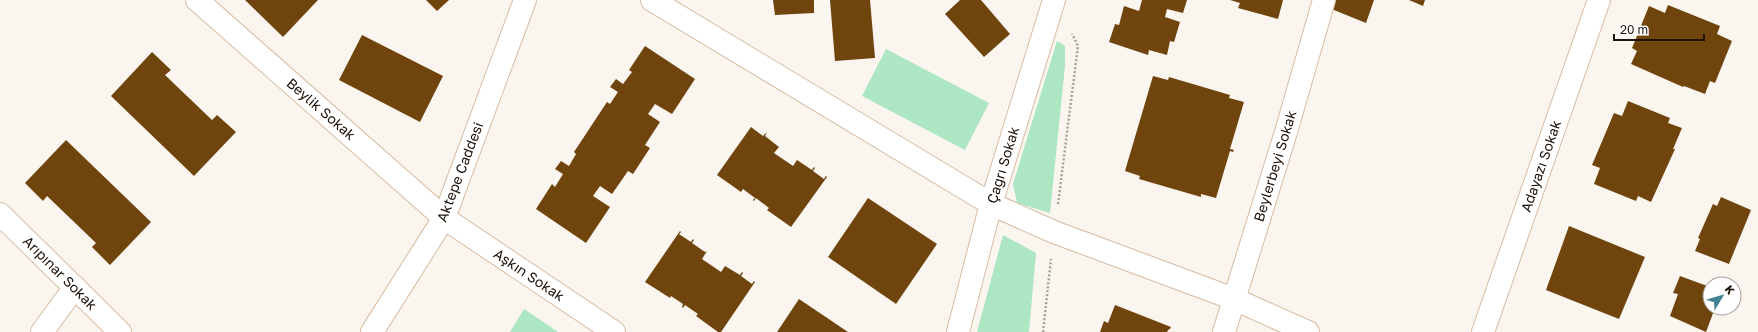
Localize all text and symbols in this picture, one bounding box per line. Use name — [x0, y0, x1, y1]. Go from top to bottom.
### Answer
scale bar — [1614, 16, 1704, 42]
text: 20 m — [1620, 22, 1648, 37]
street label: Beylik Sokak — [283, 74, 359, 143]
street label: Beylerbeyi Sokak — [1250, 108, 1300, 224]
street label: Adayazı Sokak — [1517, 118, 1564, 214]
street label: Aktepe Caddesi — [433, 120, 486, 224]
street label: Çagrı Sokak — [983, 124, 1022, 205]
street label: Arıpınar Sokak — [20, 232, 101, 313]
street label: Aşkın Sokak — [491, 245, 568, 304]
north arrow — [1702, 276, 1742, 316]
text: K — [1723, 282, 1738, 297]

